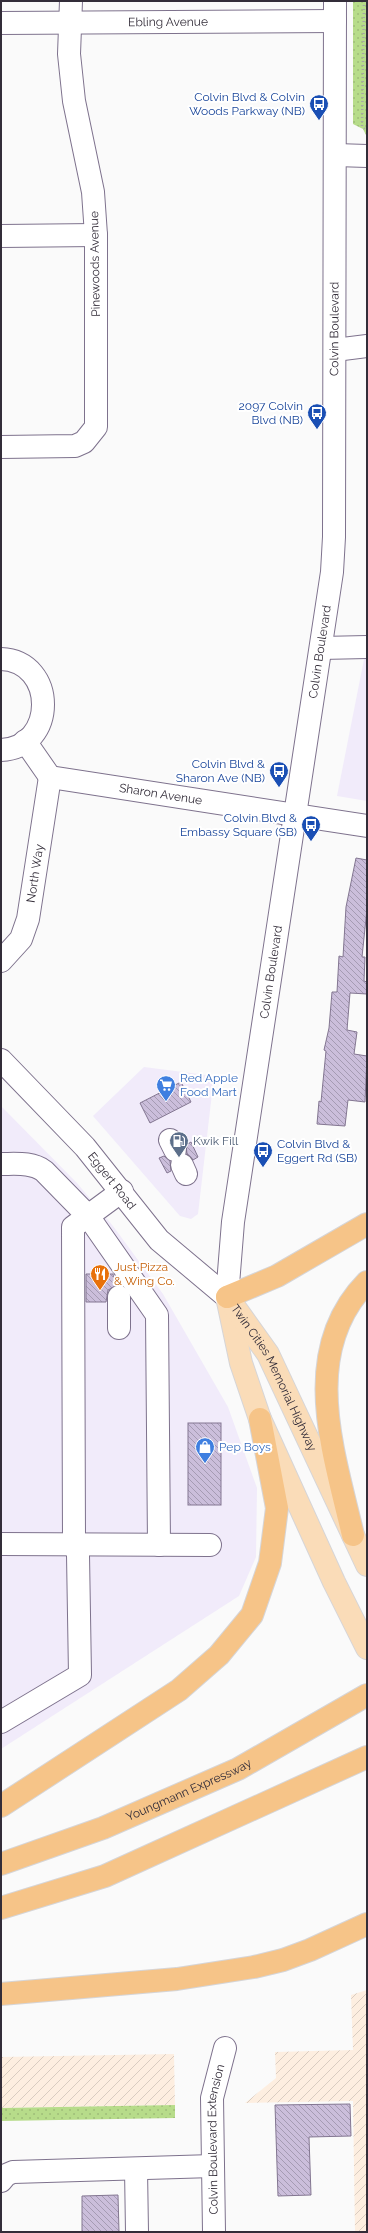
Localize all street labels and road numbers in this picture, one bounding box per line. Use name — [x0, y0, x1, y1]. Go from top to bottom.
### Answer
street label: Ebling Avenue — [128, 15, 208, 29]
street label: Pinewoods Avenue — [87, 211, 103, 317]
street label: Colvin Boulevard — [327, 282, 341, 376]
street label: Colvin Boulevard — [306, 604, 334, 699]
street label: Sharon Avenue — [118, 781, 203, 807]
street label: North Way — [24, 843, 47, 904]
street label: Colvin Boulevard — [257, 924, 285, 1020]
street label: Eggert Road — [85, 1149, 139, 1212]
street label: Twin Cities Memorial Highway — [228, 1302, 320, 1454]
street label: Youngmann Expressway — [124, 1755, 254, 1824]
street label: Colvin Boulevard Extension — [205, 2063, 227, 2215]

